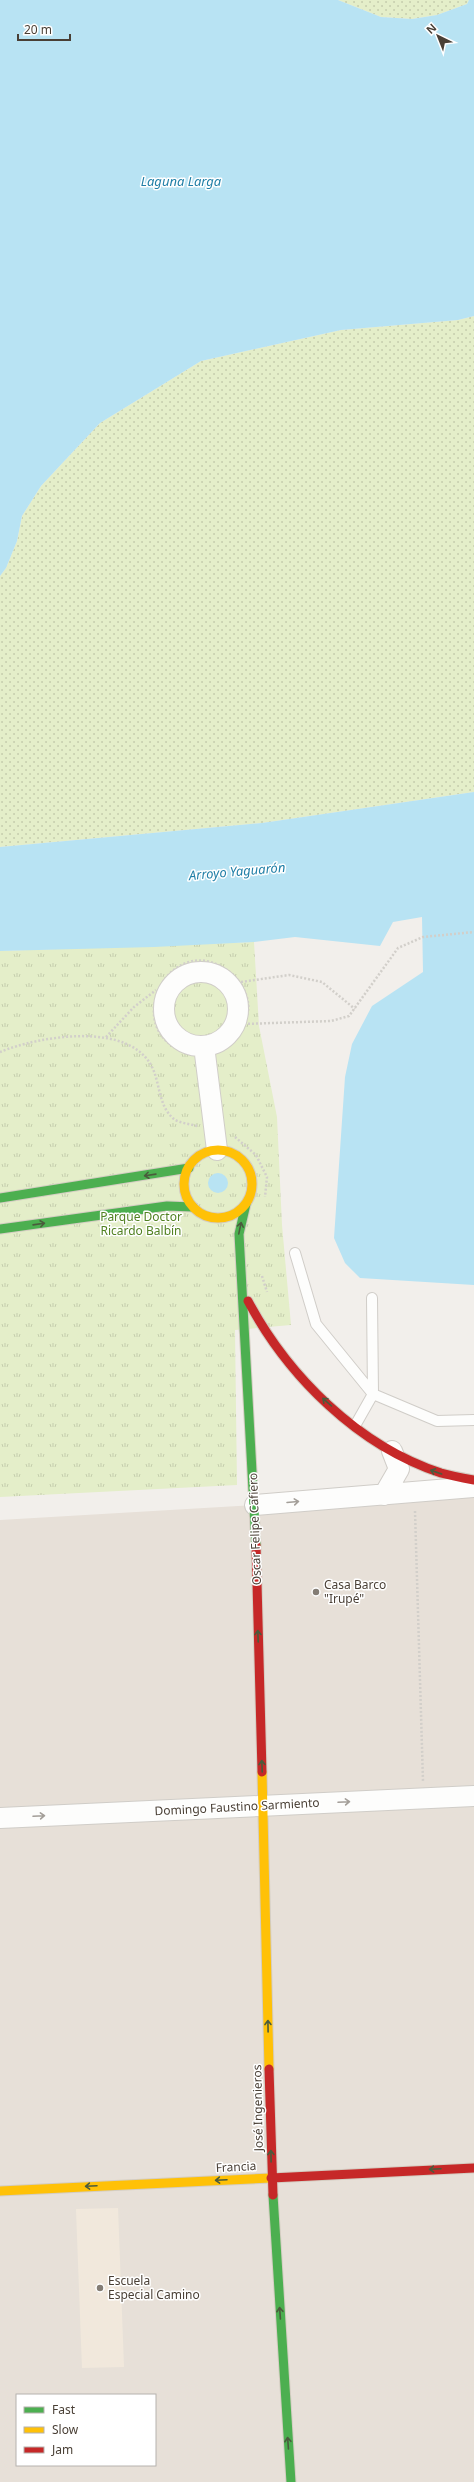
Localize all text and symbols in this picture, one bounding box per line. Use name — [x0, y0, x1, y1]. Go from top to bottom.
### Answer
scale bar — [18, 16, 70, 42]
north arrow — [418, 16, 458, 56]
text: N — [422, 20, 439, 37]
text: 20 m — [24, 21, 52, 38]
water label: Laguna Larga — [141, 172, 222, 190]
water label: Arroyo Yaguarón — [187, 858, 286, 884]
one-way arrow — [144, 1171, 157, 1179]
park label: Parque Doctor Ricardo Balbín — [100, 1208, 182, 1239]
one-way arrow — [32, 1220, 45, 1228]
one-way arrow — [237, 1222, 245, 1235]
one-way arrow — [323, 1398, 333, 1407]
one-way arrow — [430, 1468, 443, 1475]
street label: Oscar Felipe Cafiero — [244, 1473, 265, 1585]
one-way arrow — [286, 1498, 299, 1505]
place label: Casa Barco "Irupé" — [324, 1576, 386, 1607]
marker: Casa Barco "Irupé" — [311, 1587, 321, 1597]
one-way arrow — [255, 1630, 262, 1643]
one-way arrow — [258, 1760, 266, 1773]
street label: Domingo Faustino Sarmiento — [154, 1794, 320, 1819]
one-way arrow — [337, 1798, 350, 1805]
one-way arrow — [32, 1812, 45, 1820]
one-way arrow — [265, 2020, 272, 2033]
street label: José Ingenieros — [248, 2064, 267, 2153]
one-way arrow — [267, 2150, 275, 2163]
street label: Francia — [215, 2157, 257, 2176]
one-way arrow — [429, 2166, 442, 2173]
one-way arrow — [215, 2176, 228, 2183]
one-way arrow — [85, 2182, 98, 2190]
place label: Escuela Especial Camino — [108, 2272, 200, 2303]
marker: Escuela Especial Camino — [95, 2283, 105, 2293]
one-way arrow — [277, 2307, 284, 2320]
legend — [16, 2394, 156, 2466]
text: Fast — [52, 2401, 76, 2418]
text: Slow — [52, 2421, 79, 2438]
one-way arrow — [285, 2437, 292, 2450]
text: Jam — [51, 2441, 73, 2458]

